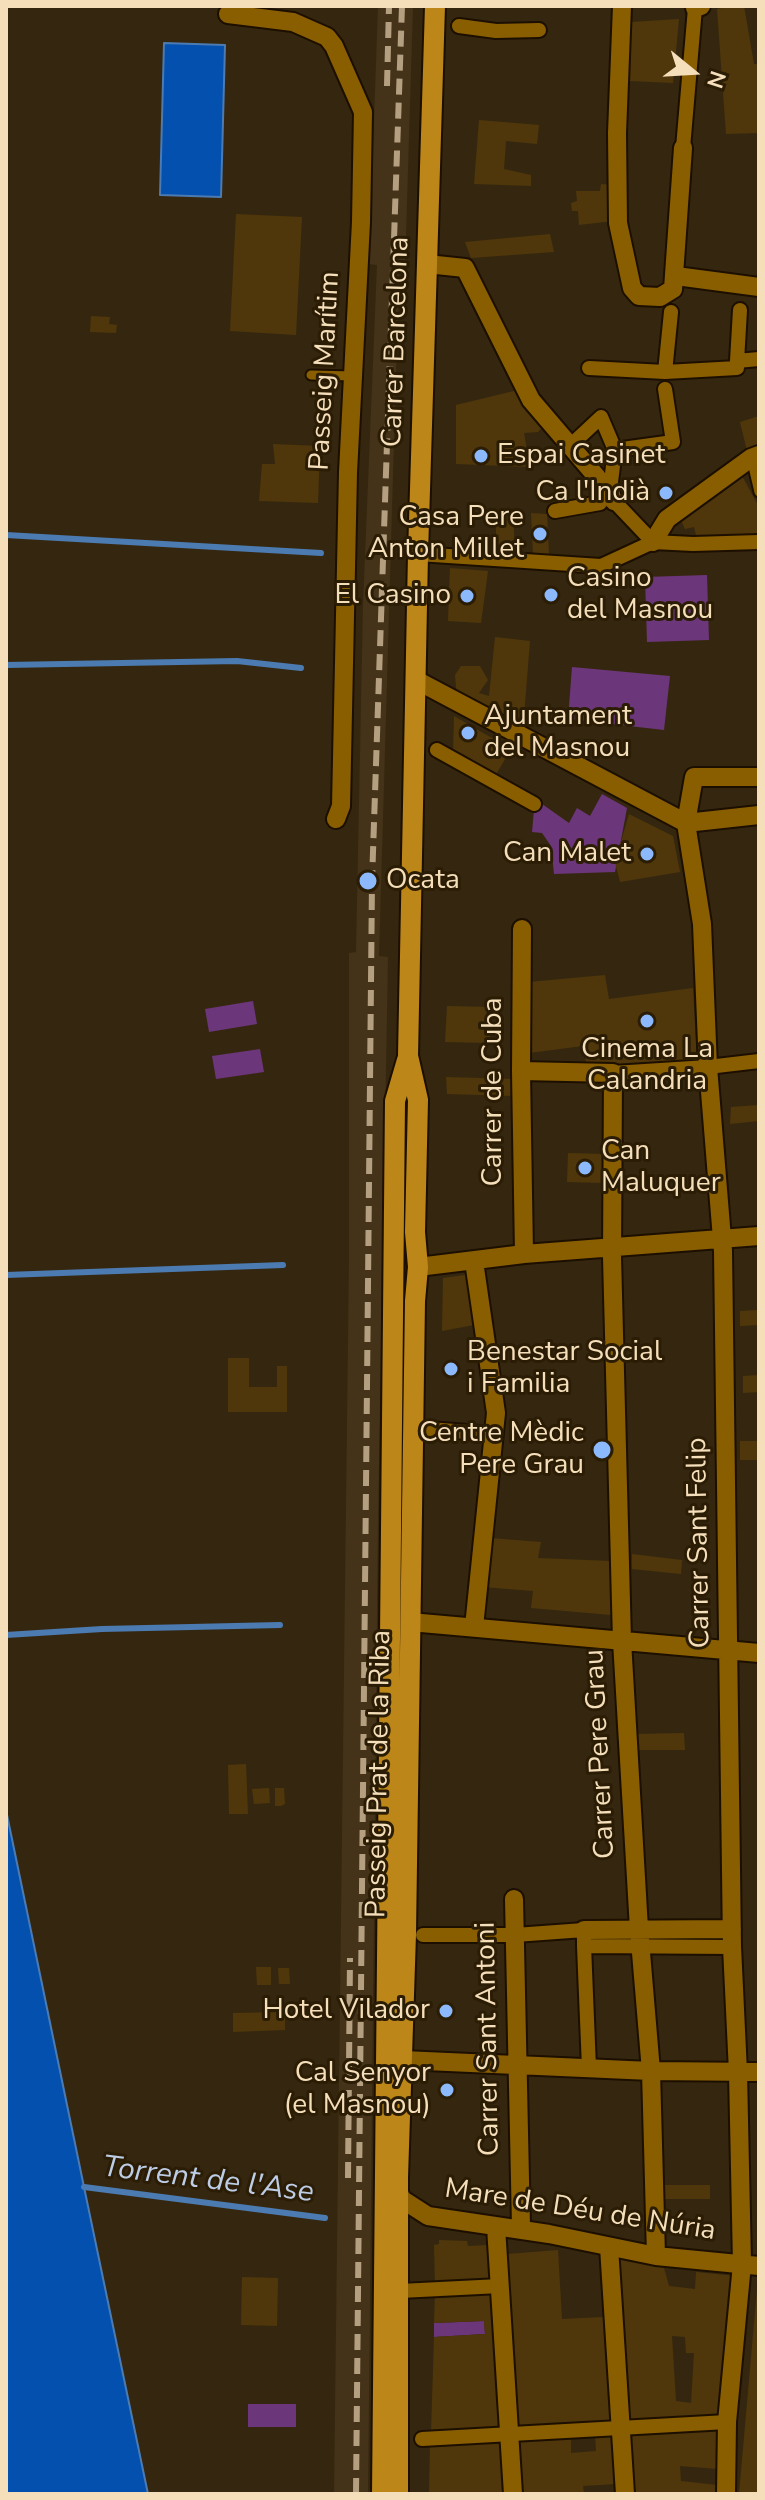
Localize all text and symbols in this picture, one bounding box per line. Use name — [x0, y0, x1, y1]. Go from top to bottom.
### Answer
north arrow — [653, 32, 733, 112]
text: N — [699, 67, 733, 92]
street label: Carrer Barcelona — [377, 236, 417, 448]
street label: Passeig Marítim — [304, 271, 348, 471]
place label: Espai Casinet — [497, 439, 665, 473]
marker: Espai Casinet — [472, 447, 490, 465]
place label: Ca l'Indià — [535, 476, 650, 510]
marker: Ca l'Indià — [657, 484, 675, 502]
place label: Casa Pere Anton Millet — [368, 501, 524, 567]
marker: Casa Pere Anton Millet — [531, 525, 549, 543]
place label: Casino del Masnou — [567, 562, 713, 628]
place label: El Casino — [335, 579, 451, 613]
marker: Casino del Masnou — [542, 586, 560, 604]
marker: El Casino — [458, 587, 476, 605]
place label: Ajuntament del Masnou — [484, 700, 632, 766]
marker: Ajuntament del Masnou — [459, 724, 477, 742]
place label: Can Malet — [503, 837, 631, 871]
marker: Can Malet — [638, 845, 656, 863]
place label: Ocata — [386, 864, 460, 898]
marker: Ocata — [357, 870, 379, 892]
street label: Carrer de Cuba — [477, 997, 511, 1187]
marker: Cinema La Calandria — [638, 1012, 656, 1030]
place label: Cinema La Calandria — [581, 1033, 713, 1099]
place label: Can Maluquer — [601, 1135, 721, 1201]
marker: Can Maluquer — [576, 1159, 594, 1177]
place label: Benestar Social i Familia — [467, 1336, 662, 1402]
marker: Benestar Social i Familia — [442, 1360, 460, 1378]
place label: Centre Mèdic Pere Grau — [419, 1417, 584, 1483]
street label: Carrer Sant Felip — [681, 1437, 719, 1649]
marker: Centre Mèdic Pere Grau — [591, 1439, 613, 1461]
street label: Passeig Prat de la Riba — [361, 1630, 399, 1918]
street label: Carrer Pere Grau — [579, 1648, 623, 1860]
street label: Carrer Sant Antoni — [470, 1922, 508, 2156]
place label: Hotel Vilador — [262, 1994, 430, 2028]
marker: Hotel Vilador — [437, 2002, 455, 2020]
place label: Cal Senyor (el Masnou) — [284, 2057, 431, 2123]
marker: Cal Senyor (el Masnou) — [438, 2081, 456, 2099]
water label: Torrent de l'Ase — [100, 2150, 316, 2212]
street label: Mare de Déu de Núria — [442, 2173, 718, 2249]

